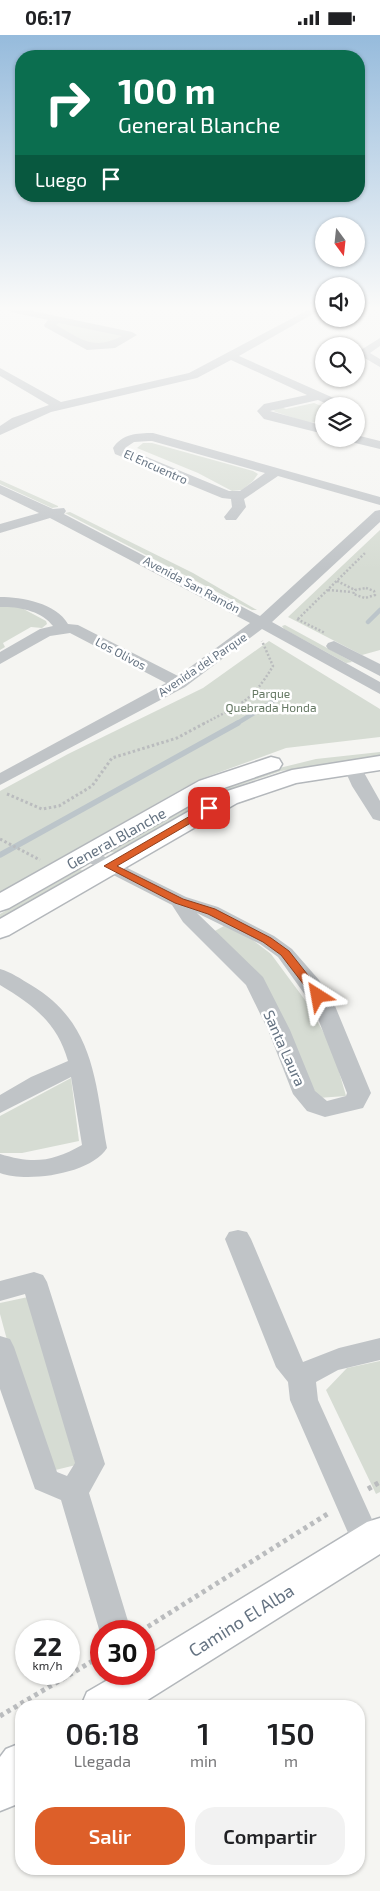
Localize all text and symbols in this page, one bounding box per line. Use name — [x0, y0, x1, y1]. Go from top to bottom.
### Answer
text: 06:17 — [25, 6, 71, 29]
text: 100 m — [118, 69, 216, 111]
icon: right — [35, 70, 100, 135]
text: General Blanche — [118, 111, 280, 137]
icon: arrive — [97, 165, 125, 193]
text: Luego — [35, 168, 87, 191]
north arrow — [315, 217, 365, 267]
map controls — [315, 217, 365, 447]
button: sound — [315, 277, 365, 327]
button: search — [315, 337, 365, 387]
button: layers — [315, 397, 365, 447]
street label: El Encuentro — [122, 446, 190, 486]
street label: Avenida San Ramón — [141, 553, 243, 615]
street label: Avenida del Parque — [155, 629, 249, 699]
street label: Los Olivos — [93, 634, 149, 672]
park label: Parque Quebrada Honda — [226, 686, 316, 715]
pin — [188, 787, 230, 829]
icon: arrive — [195, 794, 223, 822]
street label: General Blanche — [63, 803, 169, 873]
position arrow — [291, 969, 343, 1021]
street label: Santa Laura — [260, 1007, 310, 1089]
street label: Camino El Alba — [184, 1579, 298, 1661]
speed limit sign: 30 — [90, 1620, 155, 1685]
text: 22 — [33, 1631, 62, 1661]
text: km/h — [33, 1658, 62, 1672]
text: 06:18 — [65, 1715, 140, 1751]
text: 1 — [197, 1715, 210, 1751]
text: 150 — [267, 1715, 315, 1751]
text: Llegada — [74, 1751, 131, 1770]
text: min — [190, 1751, 217, 1770]
text: m — [284, 1751, 298, 1770]
button: Salir — [35, 1807, 185, 1865]
button: Compartir — [195, 1807, 345, 1865]

